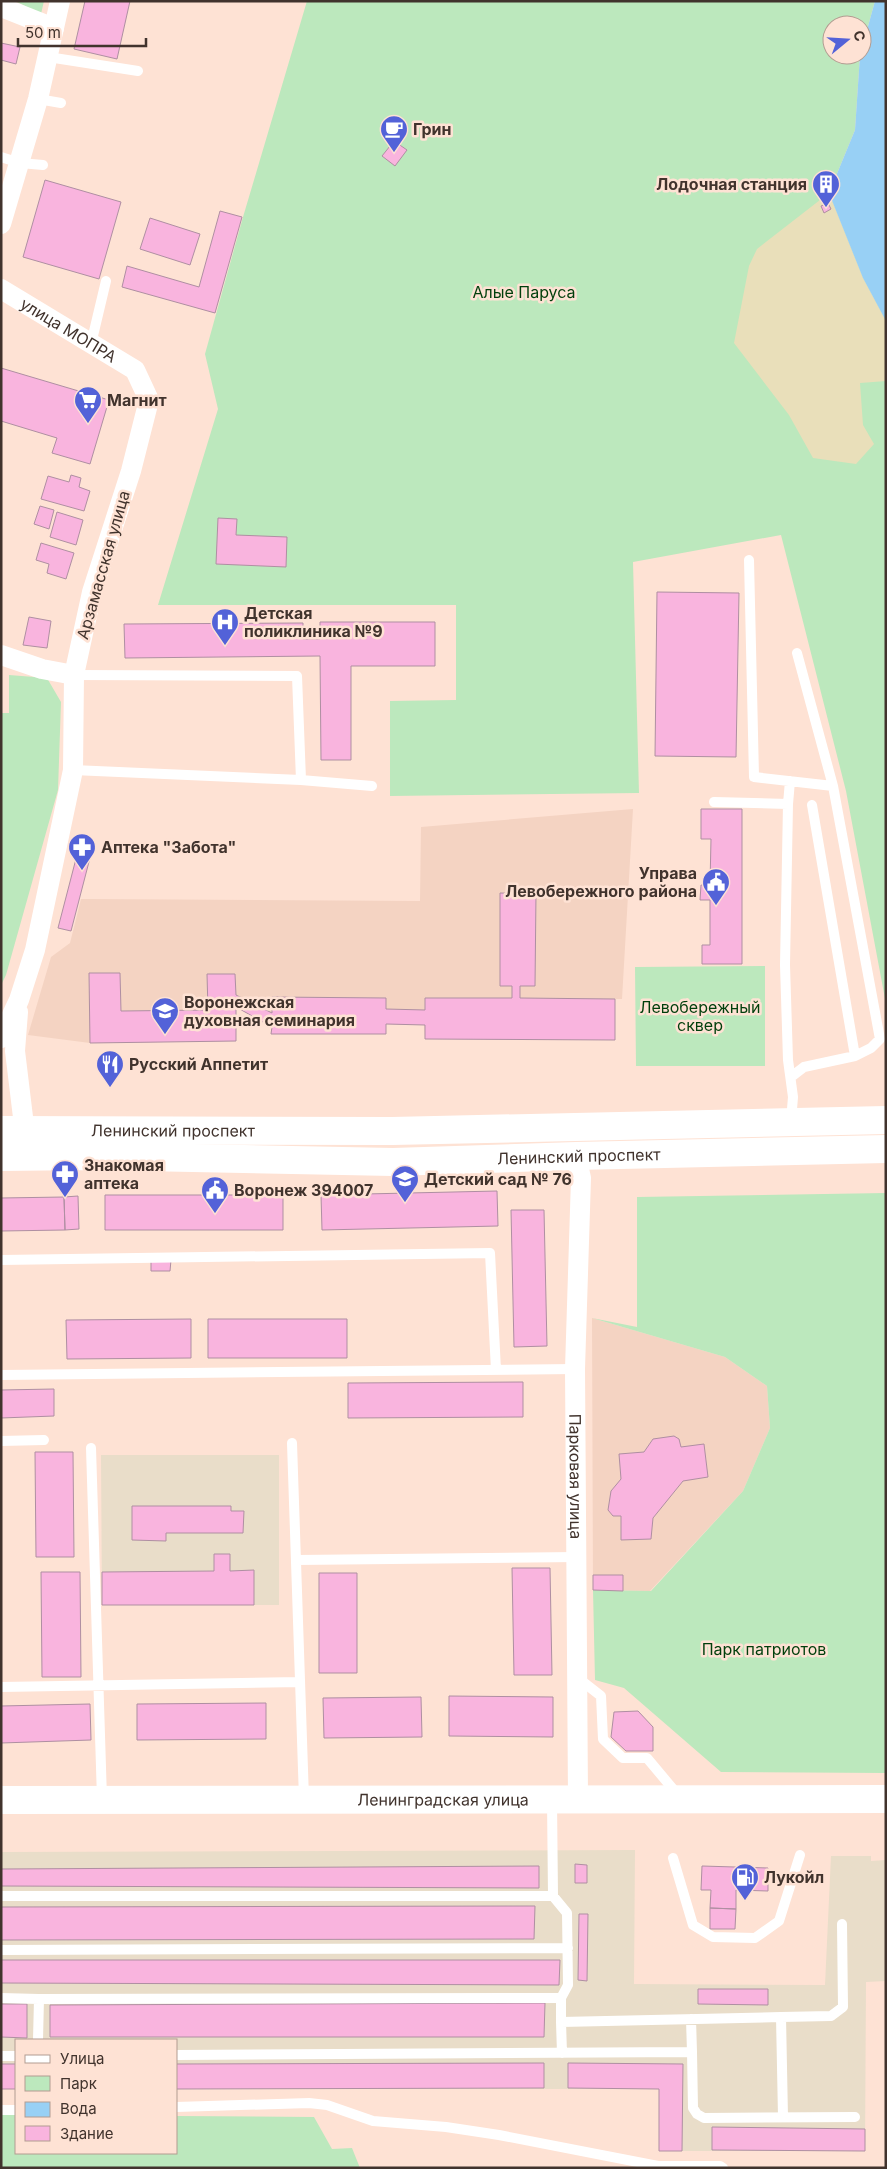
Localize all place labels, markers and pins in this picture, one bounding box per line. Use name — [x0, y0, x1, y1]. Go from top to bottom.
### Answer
cafe icon: Грин — [379, 114, 409, 153]
place label: Грин — [413, 119, 451, 139]
building icon: Лодочная станция — [811, 169, 841, 208]
place label: Лодочная станция — [656, 174, 807, 194]
supermarket icon: Магнит — [73, 385, 103, 424]
place label: Магнит — [107, 390, 167, 410]
place label: Детская поликлиника №9 — [244, 603, 383, 641]
hospital icon: Детская поликлиника №9 — [210, 607, 240, 646]
pharmacy icon: Аптека "Забота" — [67, 832, 97, 871]
place label: Аптека "Забота" — [101, 837, 236, 857]
place label: Управа Левобережного района — [505, 863, 697, 901]
public building icon: Управа Левобережного района — [701, 867, 731, 906]
place label: Воронежская духовная семинария — [184, 992, 355, 1030]
school or university icon: Воронежская духовная семинария — [150, 996, 180, 1035]
restaurant icon: Русский Аппетит — [95, 1049, 125, 1088]
place label: Русский Аппетит — [129, 1054, 268, 1074]
place label: Знакомая аптека — [84, 1155, 164, 1193]
pharmacy icon: Знакомая аптека — [50, 1159, 80, 1198]
school or university icon: Детский сад № 76 — [390, 1164, 420, 1203]
place label: Детский сад № 76 — [424, 1169, 572, 1189]
public building icon: Воронеж 394007 — [200, 1175, 230, 1214]
place label: Воронеж 394007 — [234, 1180, 373, 1200]
fuel station icon: Лукойл — [730, 1862, 760, 1901]
place label: Лукойл — [764, 1867, 824, 1887]

